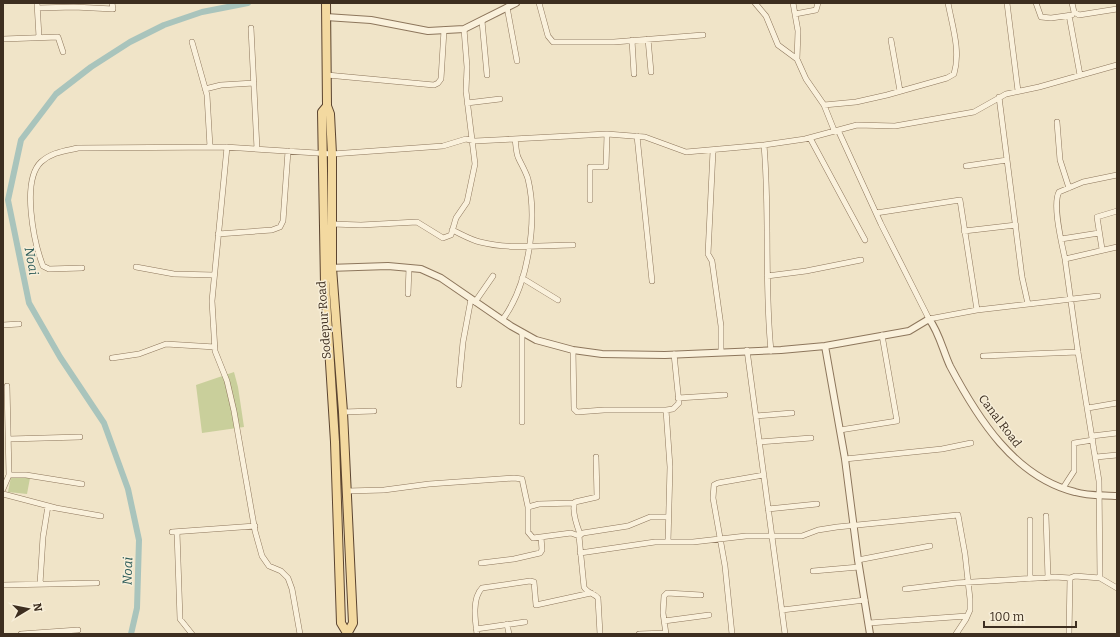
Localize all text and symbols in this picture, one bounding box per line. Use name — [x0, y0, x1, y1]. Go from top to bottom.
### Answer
water label: Noai — [21, 246, 42, 277]
street label: Sodepur Road — [314, 281, 334, 359]
street label: Canal Road — [976, 392, 1024, 450]
water label: Noai — [120, 556, 136, 585]
north arrow — [8, 589, 48, 629]
text: N — [30, 602, 45, 613]
scale bar — [984, 603, 1076, 629]
text: 100 m — [990, 610, 1025, 624]

